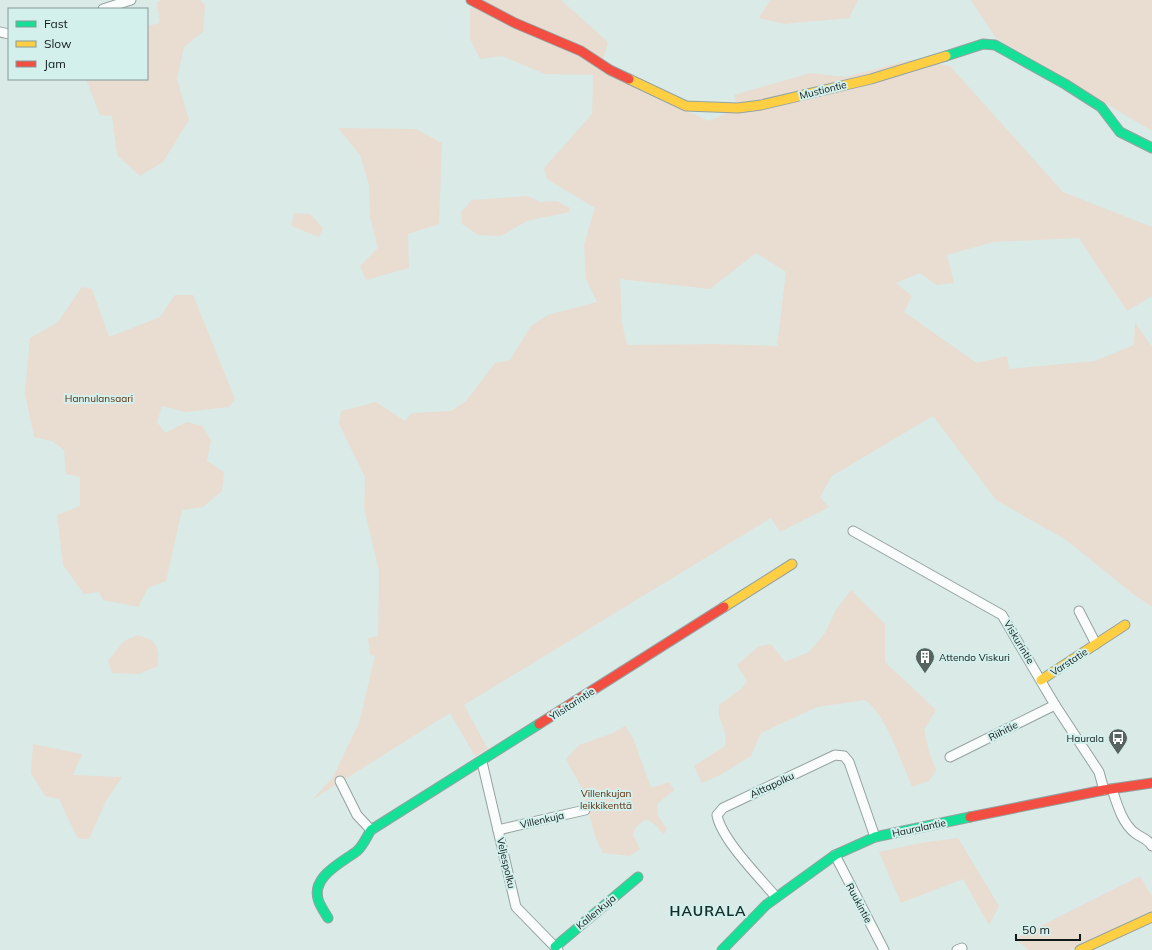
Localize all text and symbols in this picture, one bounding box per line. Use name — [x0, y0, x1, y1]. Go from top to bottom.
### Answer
legend — [8, 8, 148, 80]
text: Fast — [44, 16, 68, 31]
text: Slow — [44, 36, 72, 51]
text: Jam — [44, 56, 66, 71]
street label: Mustiontie — [798, 78, 848, 102]
park label: Hannulansaari — [65, 392, 133, 405]
street label: Viskurintie — [1001, 618, 1037, 666]
street label: Varstatie — [1048, 645, 1090, 679]
building icon: Attendo Viskuri — [914, 646, 936, 674]
place label: Attendo Viskuri — [939, 651, 1010, 664]
street label: Ylisitarintie — [546, 685, 597, 724]
street label: Riihitie — [986, 718, 1020, 744]
bus stop icon: Haurala — [1107, 727, 1129, 755]
place label: Haurala — [1067, 732, 1104, 745]
street label: Aittapolku — [748, 769, 796, 801]
park label: Villenkujan leikkikenttä — [580, 787, 632, 812]
street label: Villenkuja — [519, 809, 565, 831]
street label: Hauralantie — [891, 816, 947, 840]
street label: Veljespolku — [494, 836, 518, 890]
street label: Ruukintie — [843, 881, 875, 925]
street label: Kallenkuja — [574, 892, 618, 932]
district label: HAURALA — [670, 902, 746, 920]
scale bar — [1016, 916, 1080, 942]
text: 50 m — [1022, 922, 1050, 937]

